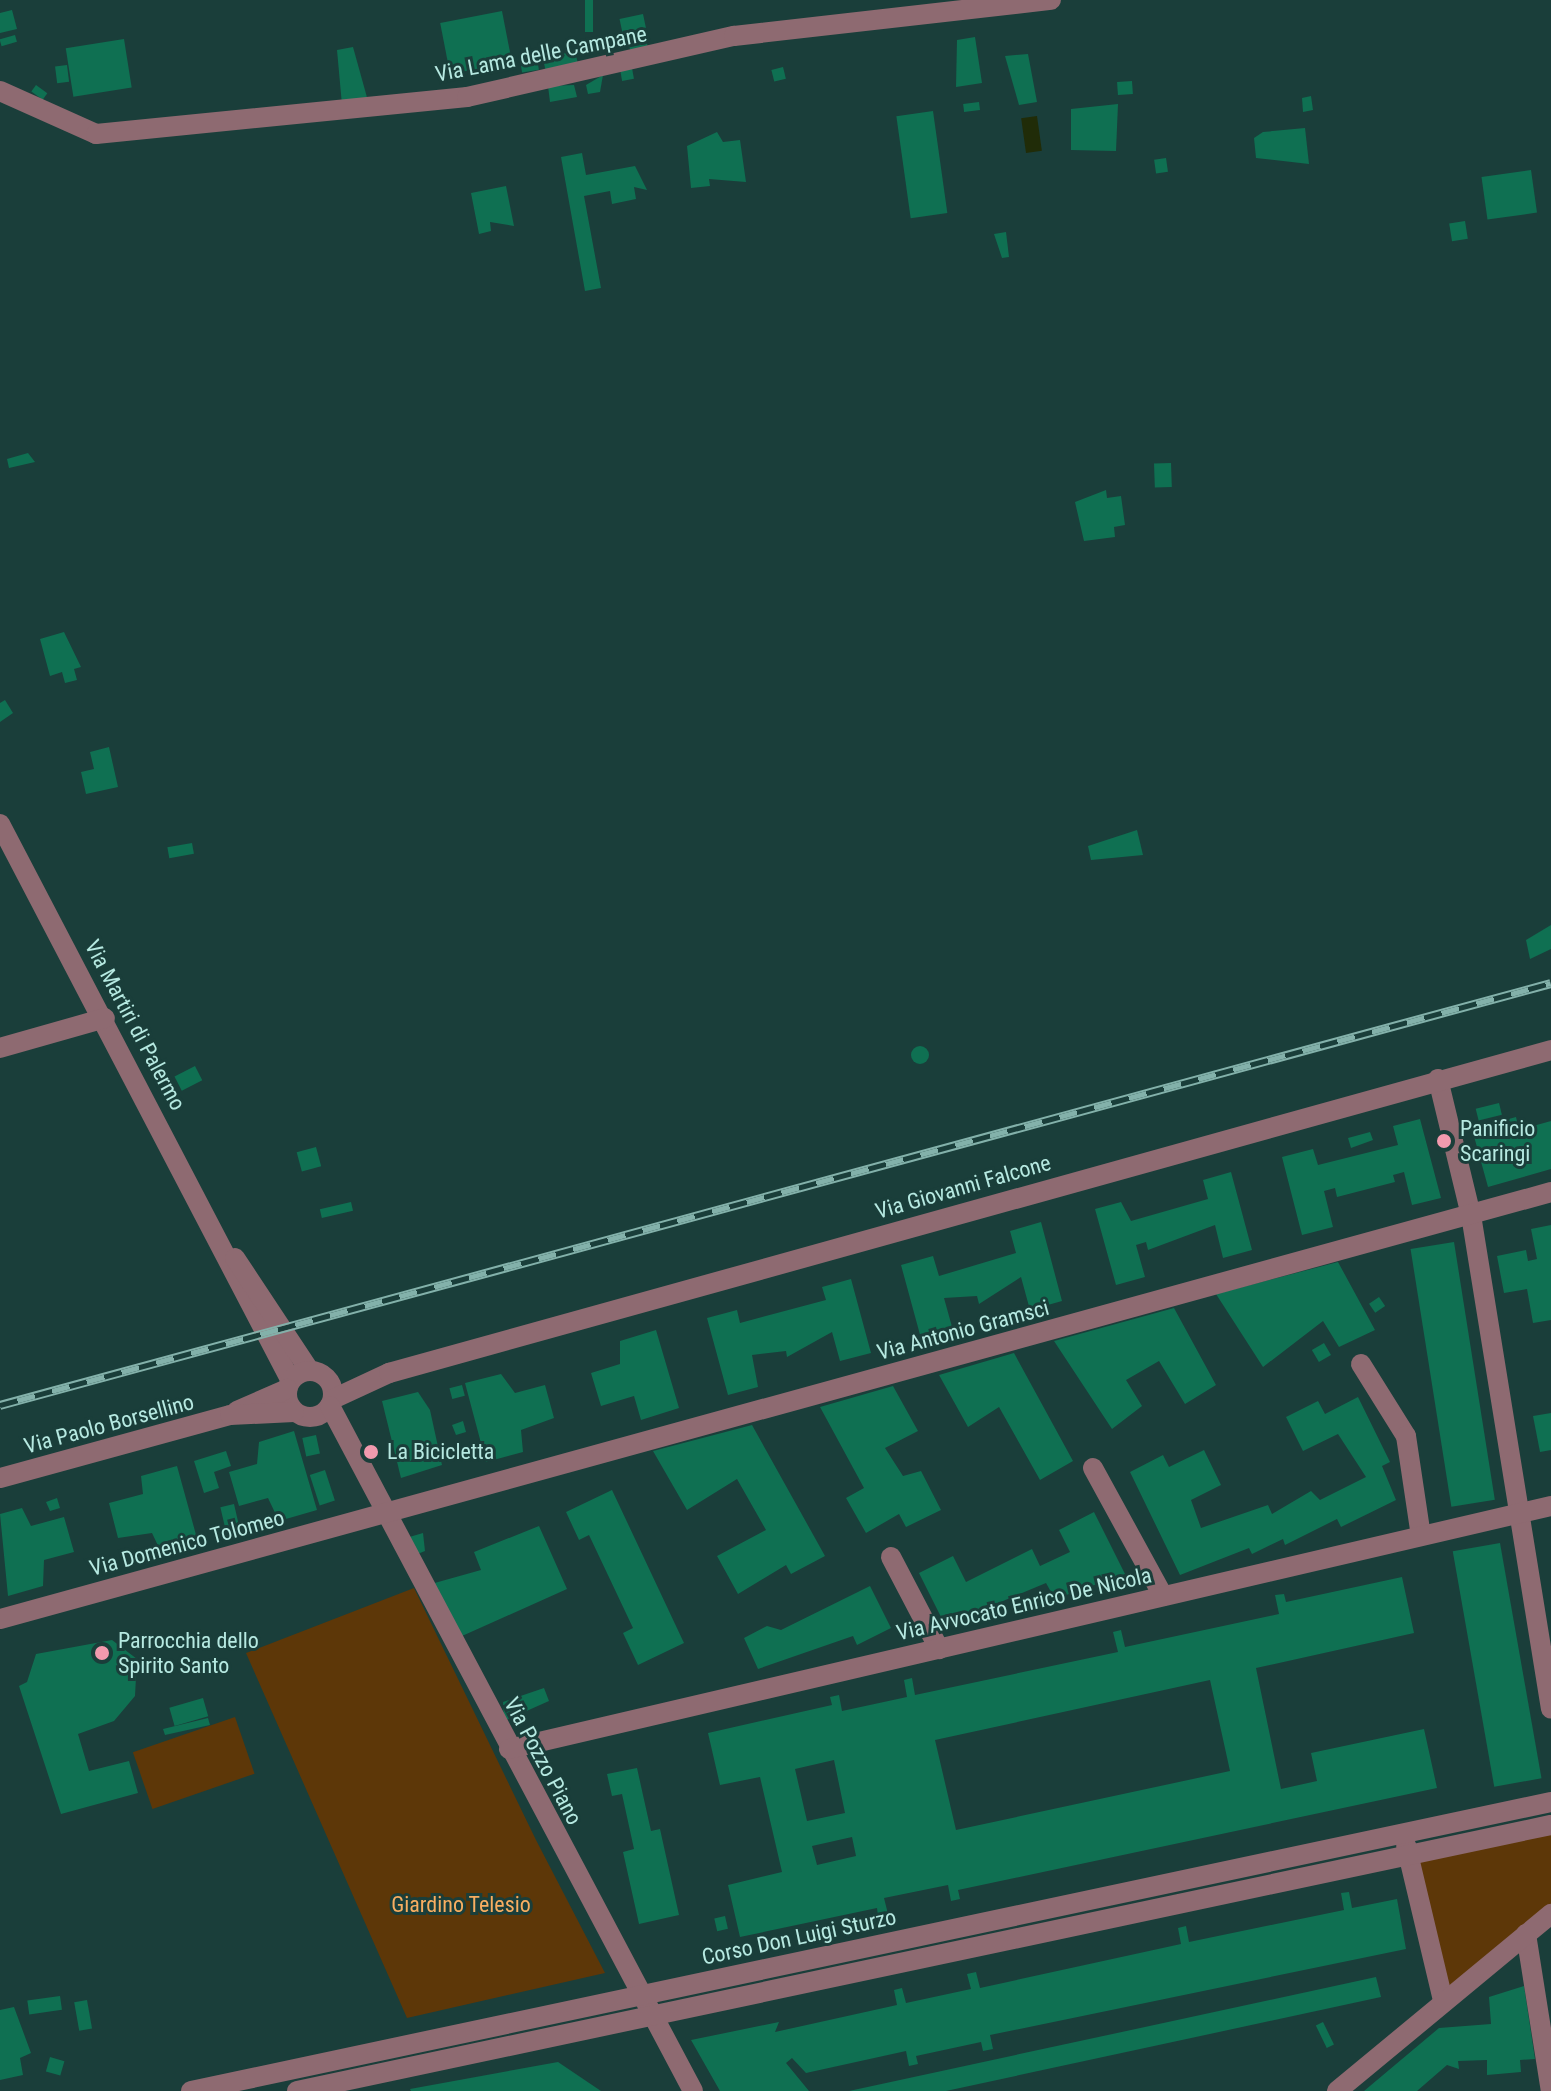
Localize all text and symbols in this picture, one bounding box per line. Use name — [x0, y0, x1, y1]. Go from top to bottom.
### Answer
street label: Via Lama delle Campane — [433, 21, 649, 87]
street label: Via Martiri di Palermo — [79, 935, 191, 1115]
place label: Panificio Scaringi — [1460, 1115, 1535, 1166]
marker: Panificio Scaringi — [1435, 1132, 1453, 1150]
street label: Via Giovanni Falcone — [872, 1149, 1054, 1225]
street label: Via Antonio Gramsci — [874, 1294, 1052, 1366]
street label: Via Paolo Borsellino — [21, 1389, 197, 1459]
place label: La Bicicletta — [387, 1439, 494, 1465]
marker: La Bicicletta — [362, 1443, 380, 1461]
street label: Via Domenico Tolomeo — [87, 1504, 287, 1582]
street label: Via Avvocato Enrico De Nicola — [894, 1562, 1154, 1646]
place label: Parrocchia dello Spirito Santo — [118, 1627, 259, 1678]
marker: Parrocchia dello Spirito Santo — [93, 1644, 111, 1662]
street label: Via Pozzo Piano — [498, 1693, 588, 1829]
park label: Giardino Telesio — [391, 1892, 531, 1918]
street label: Corso Don Luigi Sturzo — [699, 1903, 899, 1971]

